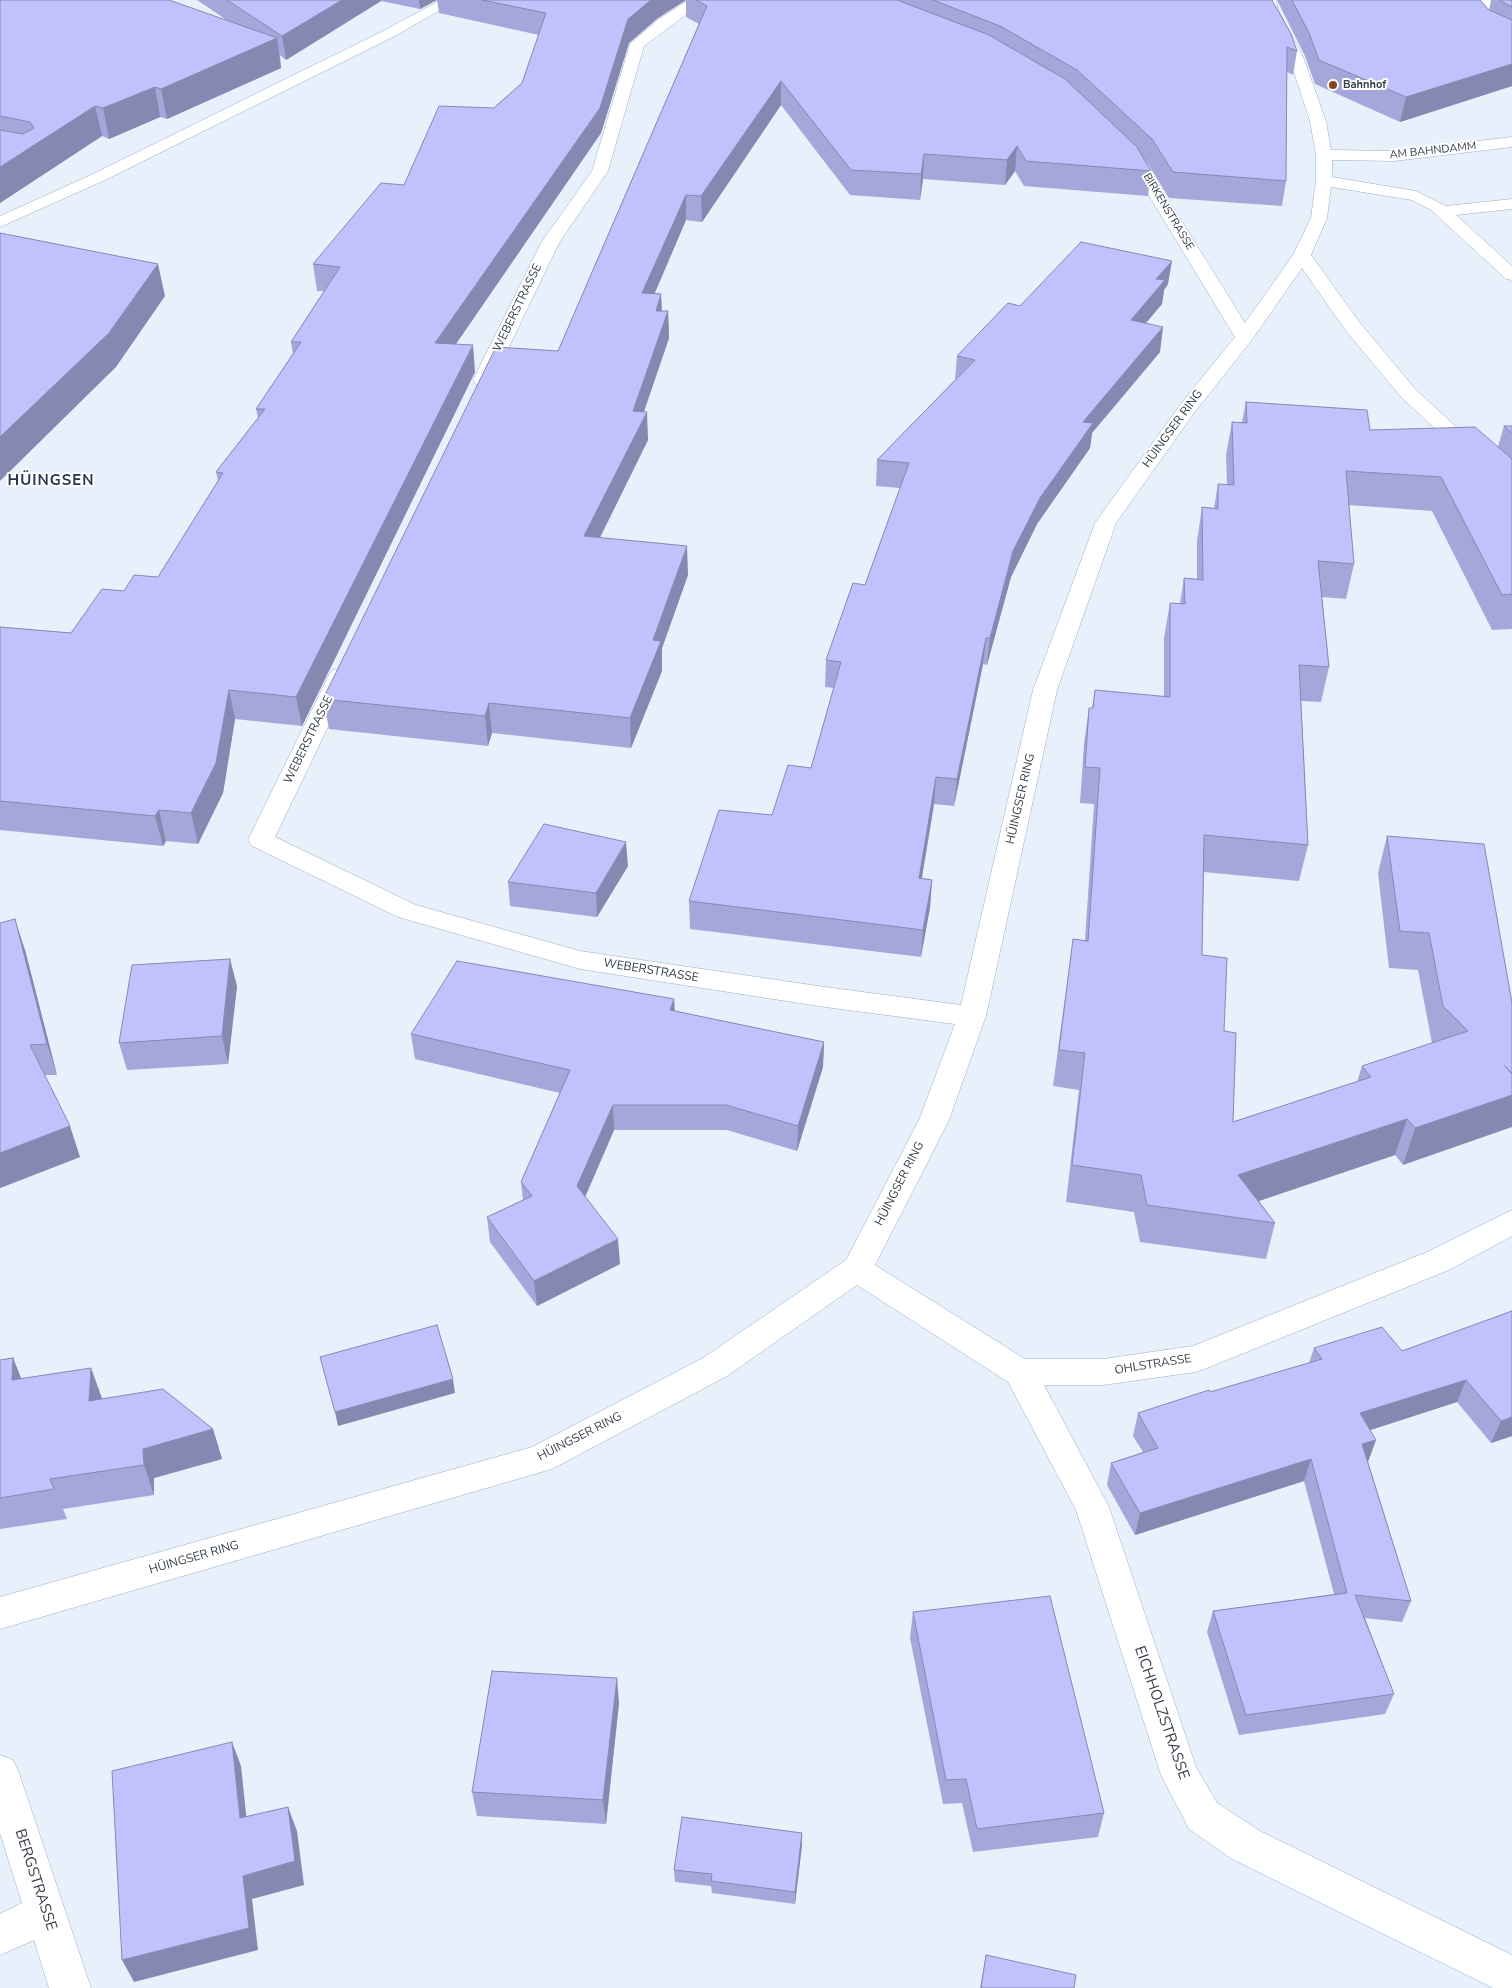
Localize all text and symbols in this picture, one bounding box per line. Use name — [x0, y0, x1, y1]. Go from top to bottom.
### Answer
place label: Bahnhof — [1343, 78, 1386, 92]
marker: Bahnhof — [1327, 79, 1339, 91]
street label: AM BAHNDAMM — [1389, 140, 1477, 162]
street label: BIRKENSTRASSE — [1140, 171, 1196, 253]
street label: WEBERSTRASSE — [490, 262, 546, 354]
street label: HÜINGSER RING — [1140, 387, 1206, 471]
district label: HÜINGSEN — [7, 472, 95, 490]
street label: WEBERSTRASSE — [281, 694, 337, 786]
street label: HÜINGSER RING — [1004, 752, 1038, 846]
street label: WEBERSTRASSE — [602, 956, 700, 986]
street label: HÜINGSER RING — [873, 1139, 927, 1229]
street label: OHLSTRASSE — [1114, 1352, 1192, 1378]
street label: HÜINGSER RING — [535, 1410, 625, 1464]
street label: HÜINGSER RING — [147, 1538, 241, 1578]
street label: EICHHOLZSTRASSE — [1130, 1644, 1192, 1782]
street label: BERGSTRASSE — [10, 1827, 60, 1933]

